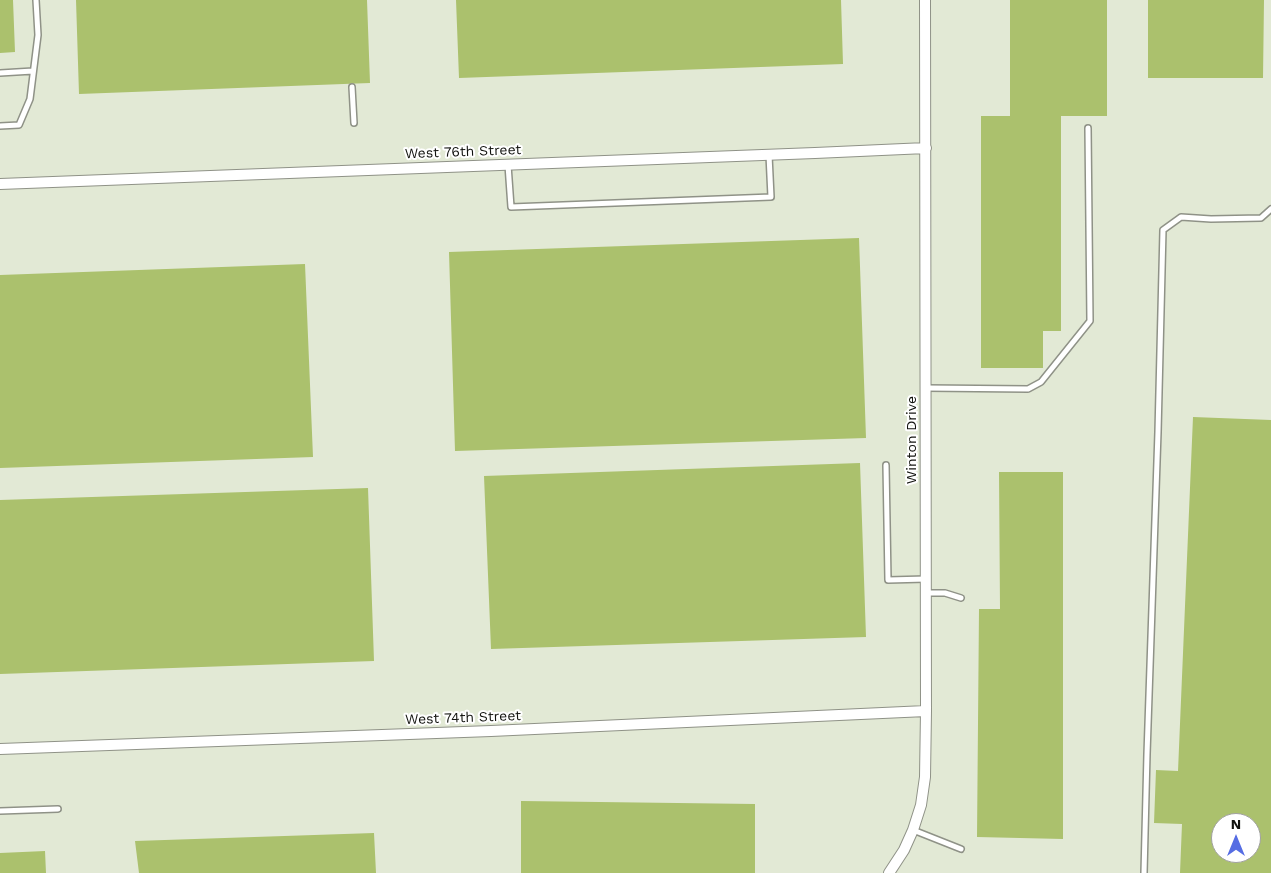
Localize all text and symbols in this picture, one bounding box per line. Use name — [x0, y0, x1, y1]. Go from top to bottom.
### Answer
street label: West 76th Street — [404, 142, 522, 162]
street label: Winton Drive — [904, 396, 920, 484]
street label: West 74th Street — [405, 708, 521, 728]
north arrow — [1211, 813, 1261, 863]
text: N — [1231, 816, 1241, 832]

